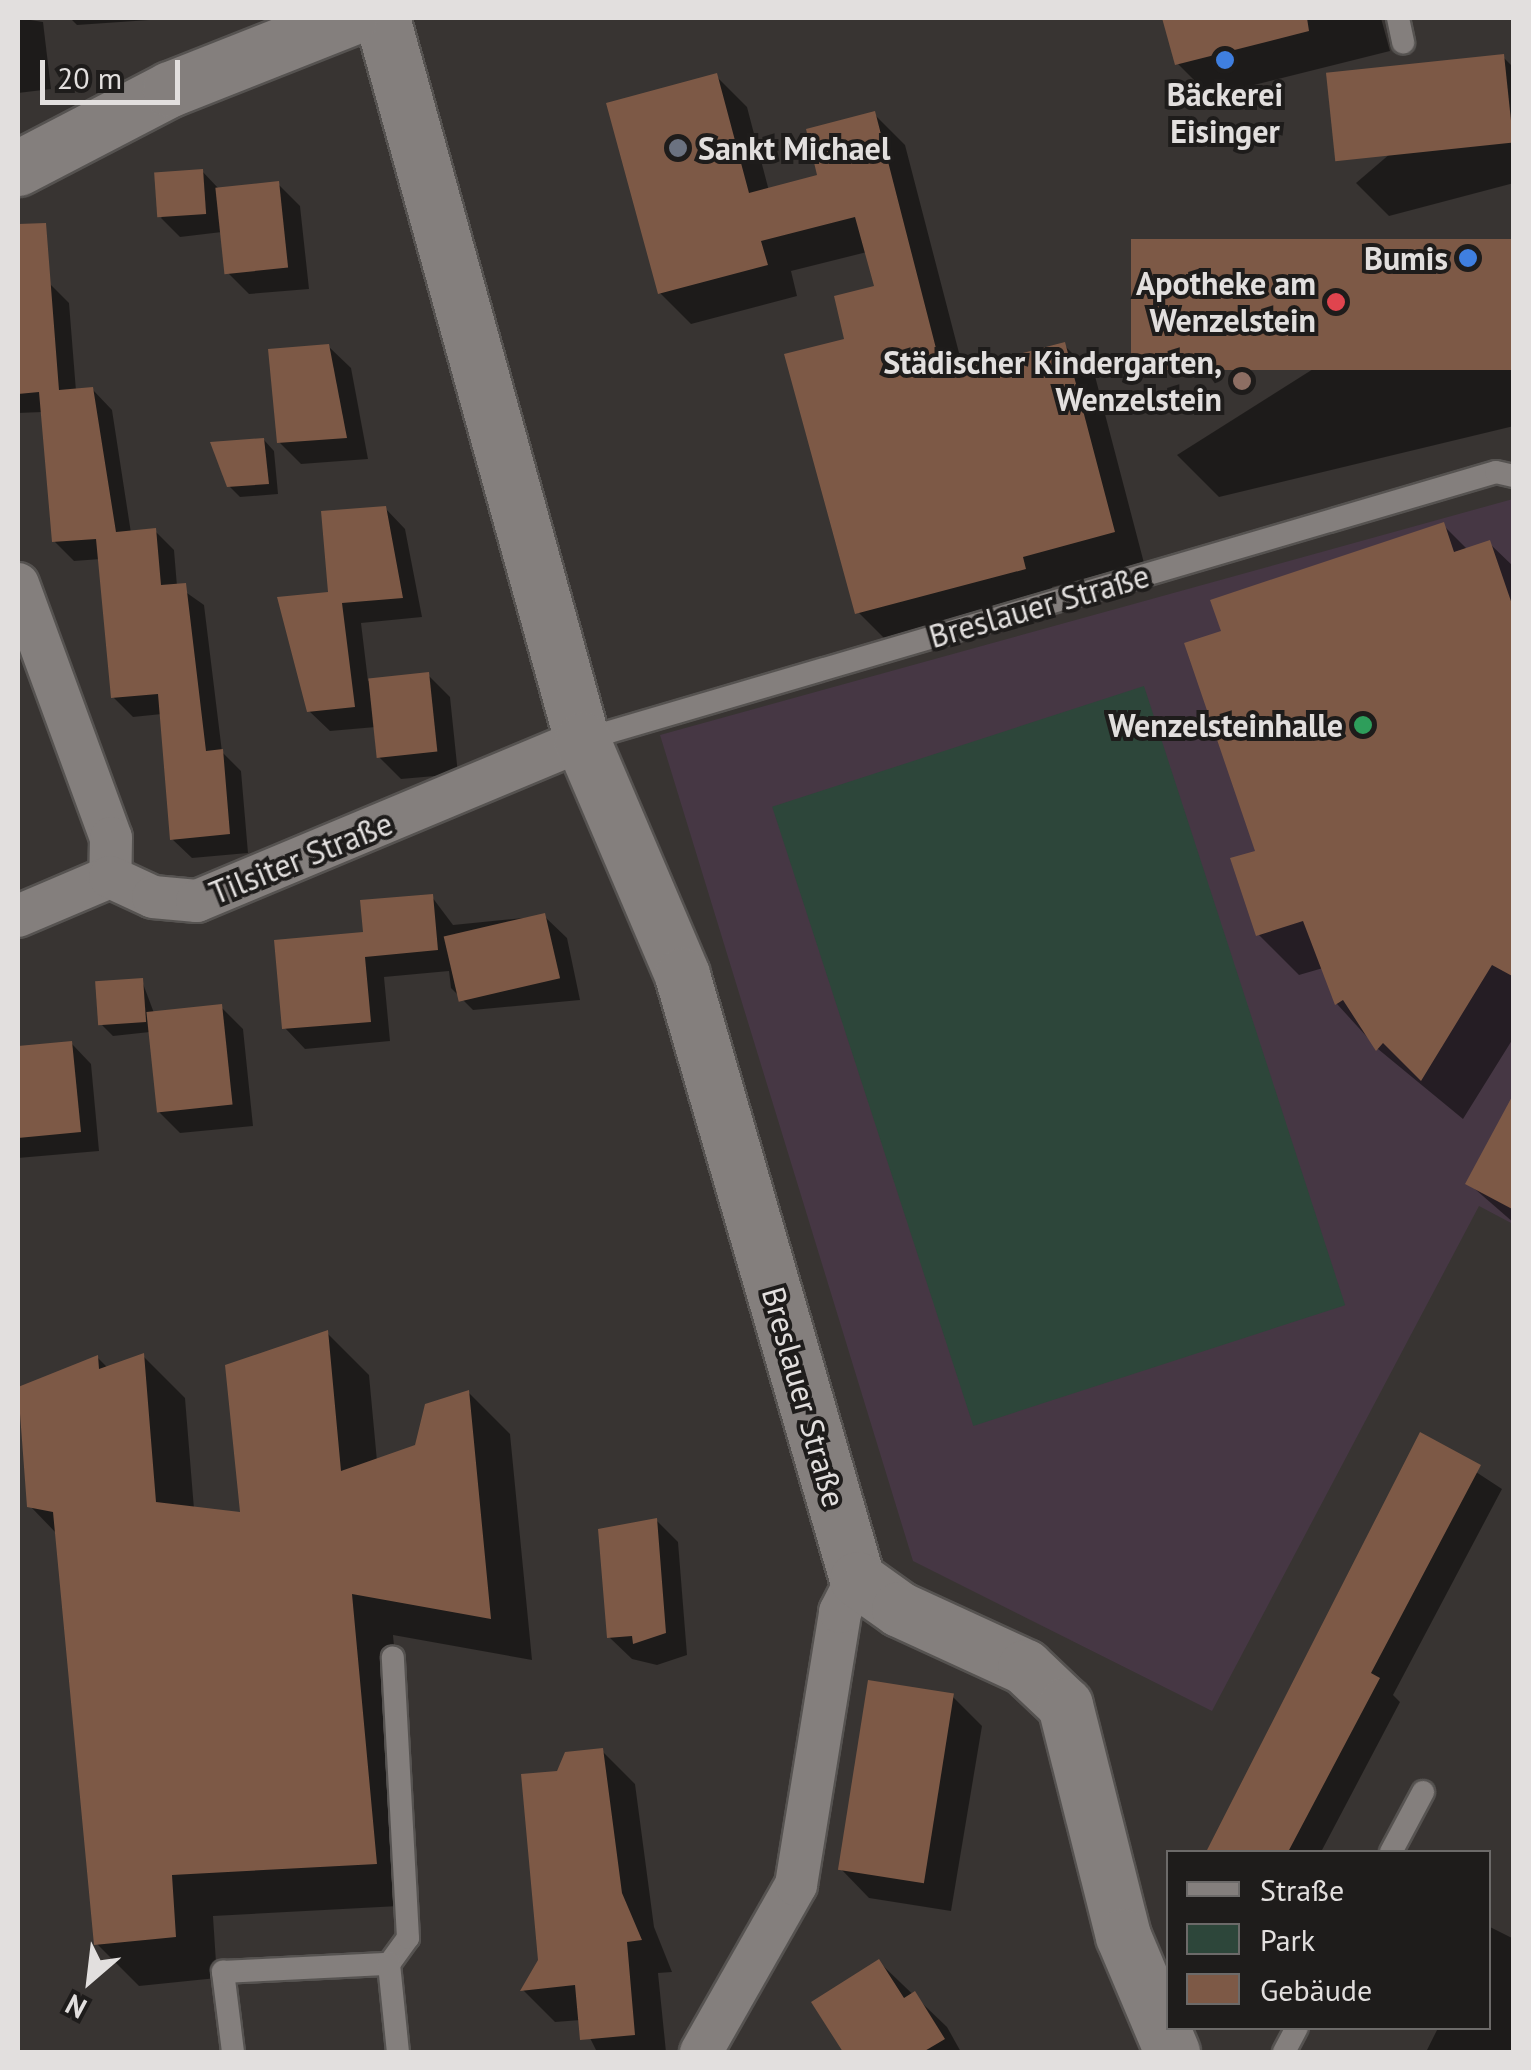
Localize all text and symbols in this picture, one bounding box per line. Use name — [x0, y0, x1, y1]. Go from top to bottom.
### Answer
scale bar — [45, 40, 185, 102]
marker: Bäckerei Eisinger — [1214, 49, 1236, 71]
text: 20 m — [57, 58, 122, 97]
place label: Bäckerei Eisinger — [1167, 76, 1283, 151]
place label: Sankt Michael — [698, 129, 890, 167]
marker: Sankt Michael — [667, 137, 689, 159]
place label: Bumis — [1364, 239, 1448, 277]
marker: Bumis — [1457, 247, 1479, 269]
place label: Apotheke am Wenzelstein — [1136, 265, 1316, 340]
marker: Apotheke am Wenzelstein — [1325, 291, 1347, 313]
place label: Städischer Kindergarten, Wenzelstein — [883, 344, 1222, 419]
marker: Städischer Kindergarten, Wenzelstein — [1231, 370, 1253, 392]
street label: Breslauer Straße — [924, 556, 1154, 656]
place label: Wenzelsteinhalle — [1108, 706, 1343, 744]
marker: Wenzelsteinhalle — [1352, 714, 1374, 736]
street label: Tilsiter Straße — [204, 804, 398, 912]
street label: Breslauer Straße — [754, 1282, 854, 1512]
legend — [1166, 1850, 1491, 2030]
text: Straße — [1260, 1870, 1344, 1909]
text: Park — [1260, 1920, 1315, 1959]
north arrow — [40, 1930, 140, 2030]
text: Gebäude — [1260, 1970, 1372, 2009]
text: N — [59, 1986, 92, 2028]

